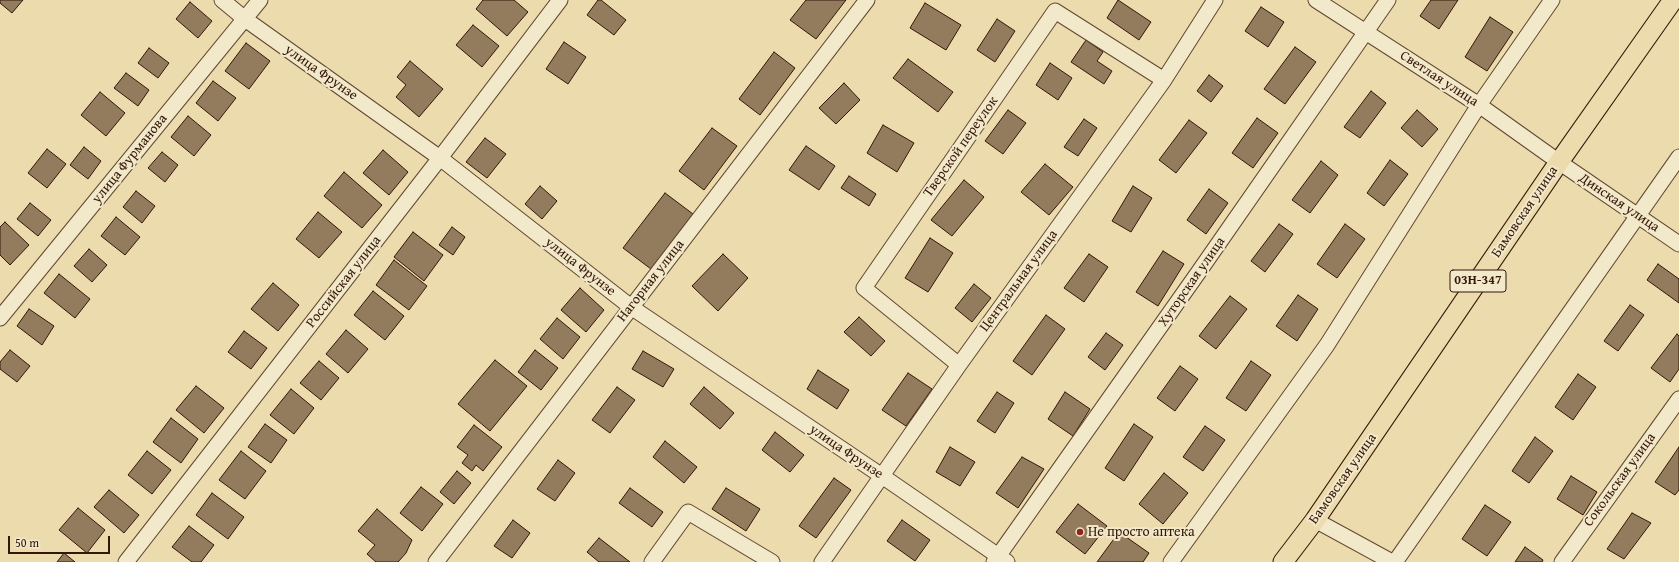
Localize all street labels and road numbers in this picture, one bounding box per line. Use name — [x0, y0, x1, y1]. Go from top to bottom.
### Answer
street label: улица Фрунзе — [281, 42, 361, 104]
street label: Светлая улица — [1397, 47, 1481, 111]
street label: Тверской переулок — [920, 94, 1002, 200]
street label: улица Фурманова — [89, 111, 171, 207]
street label: Бамовская улица — [1488, 163, 1562, 261]
street label: Динская улица — [1576, 170, 1662, 236]
street label: Центральная улица — [976, 227, 1062, 335]
street label: Российская улица — [303, 233, 385, 331]
street label: улица Фрунзе — [541, 234, 619, 300]
street label: Хуторская улица — [1155, 234, 1229, 330]
street label: Нагорная улица — [614, 237, 688, 325]
road number: 03Н-347 — [1450, 270, 1506, 292]
street label: улица Фрунзе — [806, 421, 886, 483]
street label: Бамовская улица — [1306, 430, 1380, 528]
street label: Сокольская улица — [1580, 430, 1660, 530]

